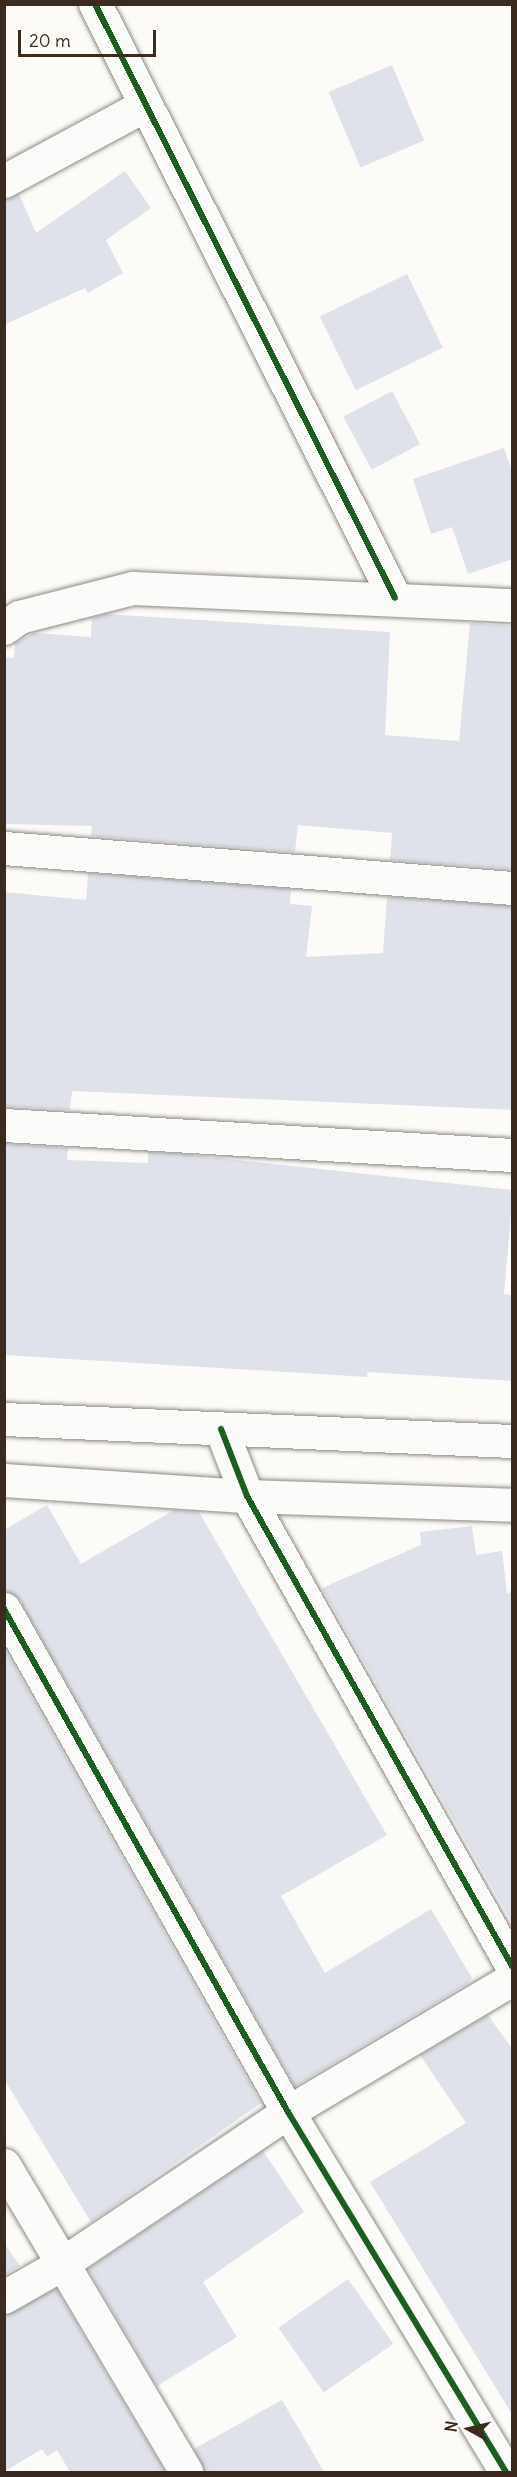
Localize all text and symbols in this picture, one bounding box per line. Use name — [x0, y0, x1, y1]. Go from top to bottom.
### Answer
scale bar — [21, 18, 159, 56]
text: 20 m — [29, 29, 71, 52]
north arrow — [439, 2399, 499, 2459]
text: N — [441, 2420, 462, 2433]

